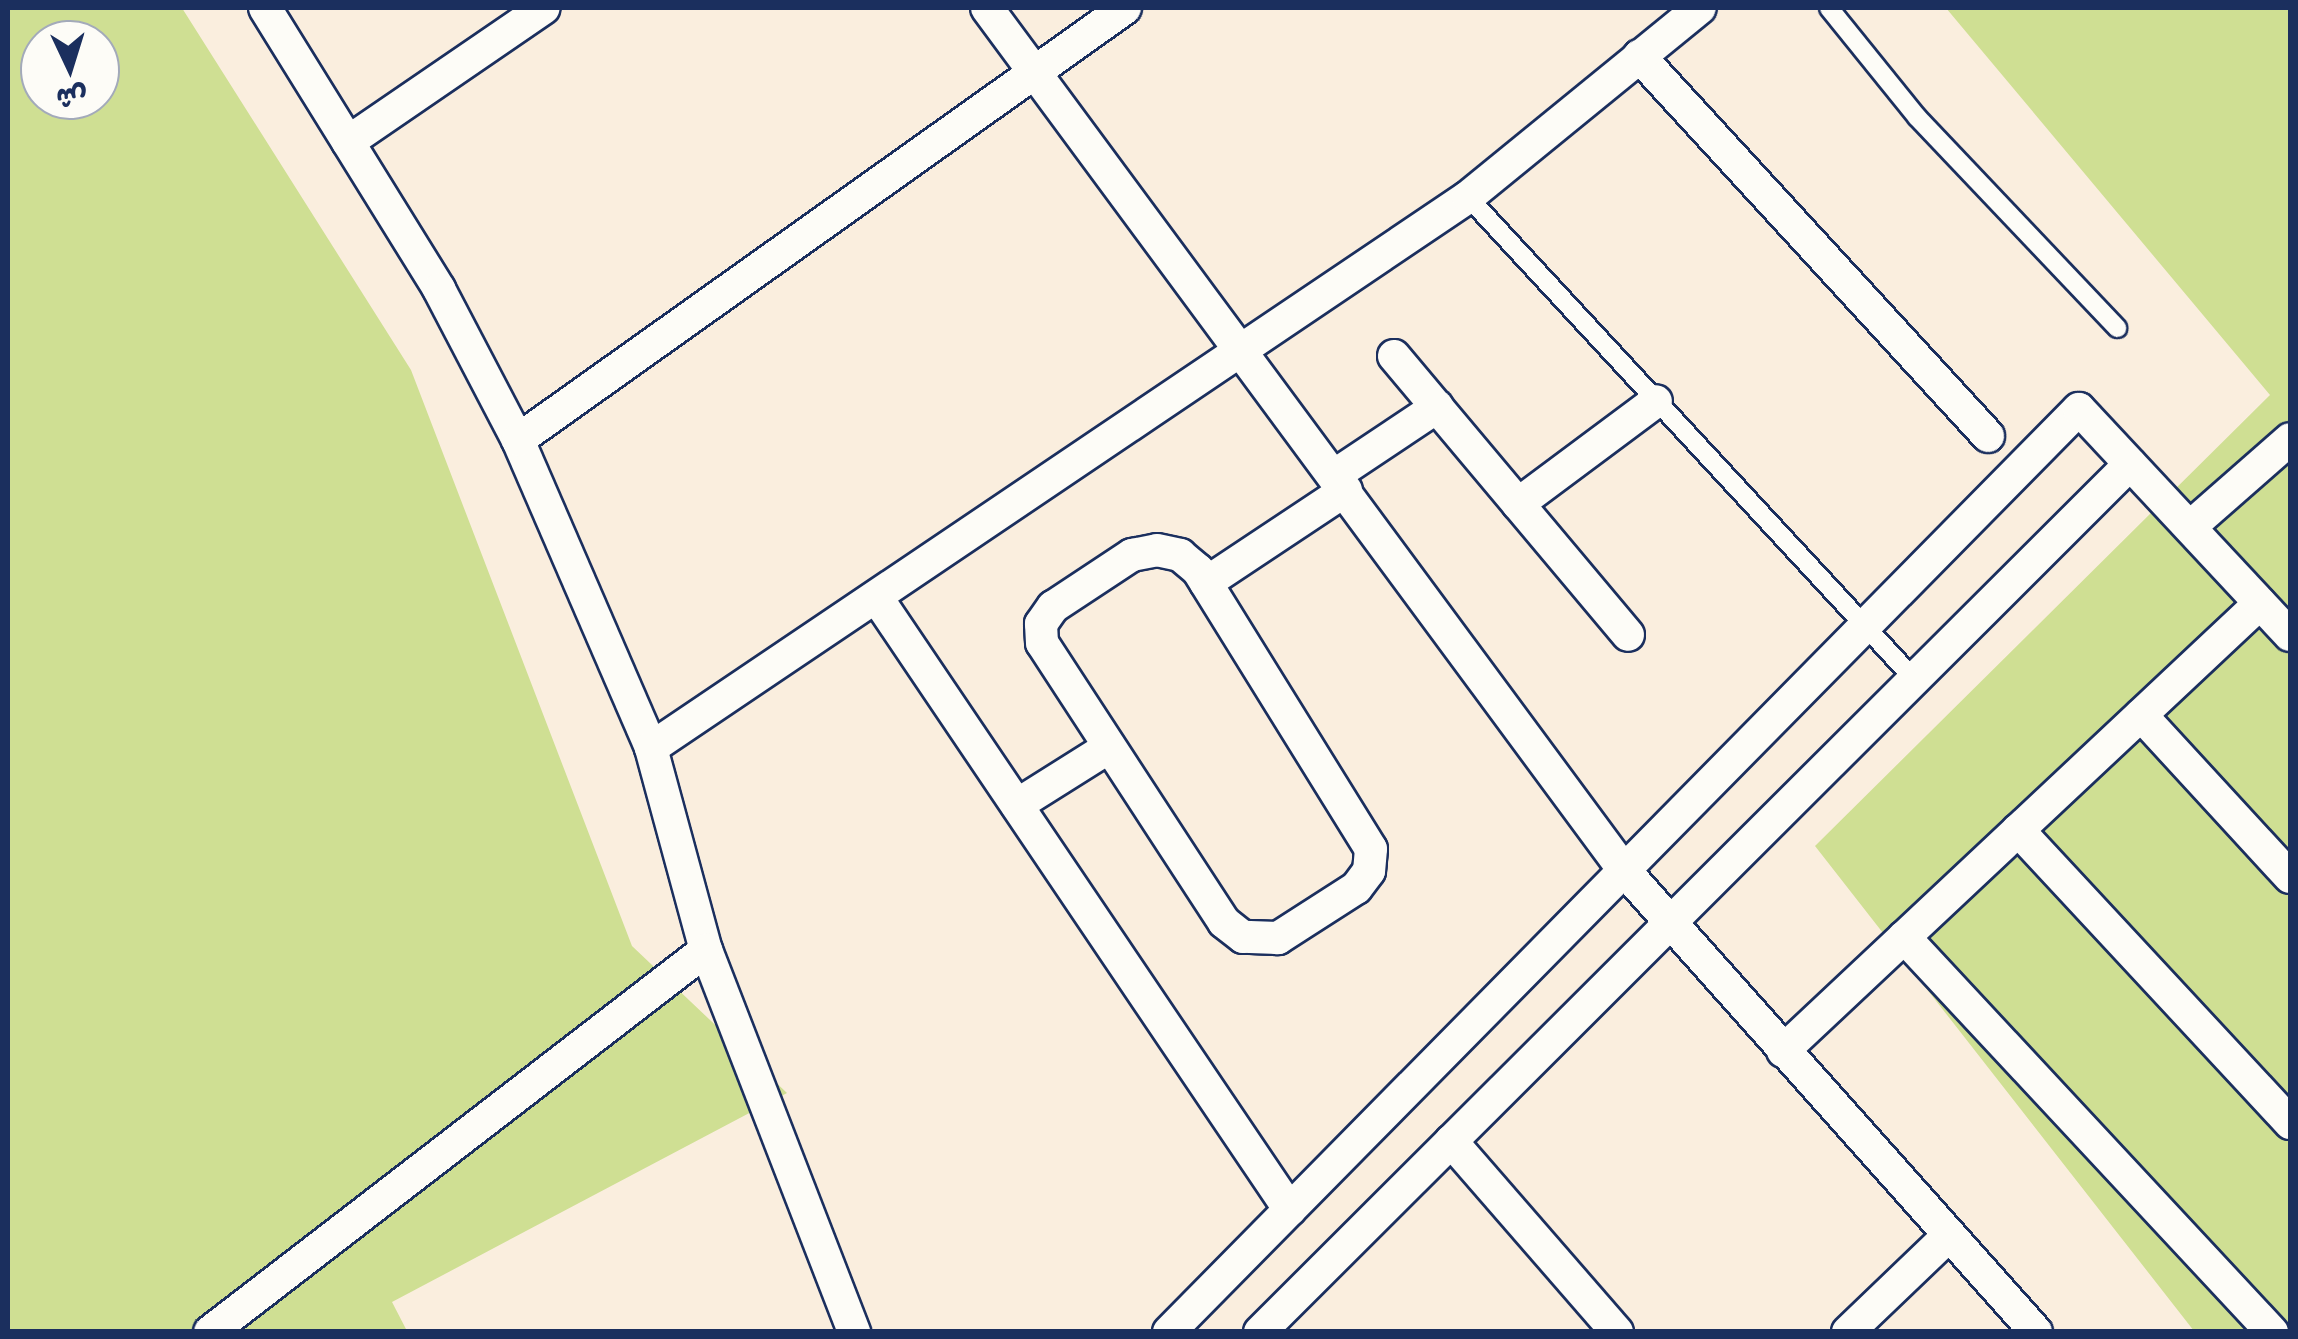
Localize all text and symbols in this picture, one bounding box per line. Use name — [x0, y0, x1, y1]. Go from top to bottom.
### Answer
north arrow — [20, 20, 120, 120]
text: ش — [55, 80, 89, 116]

